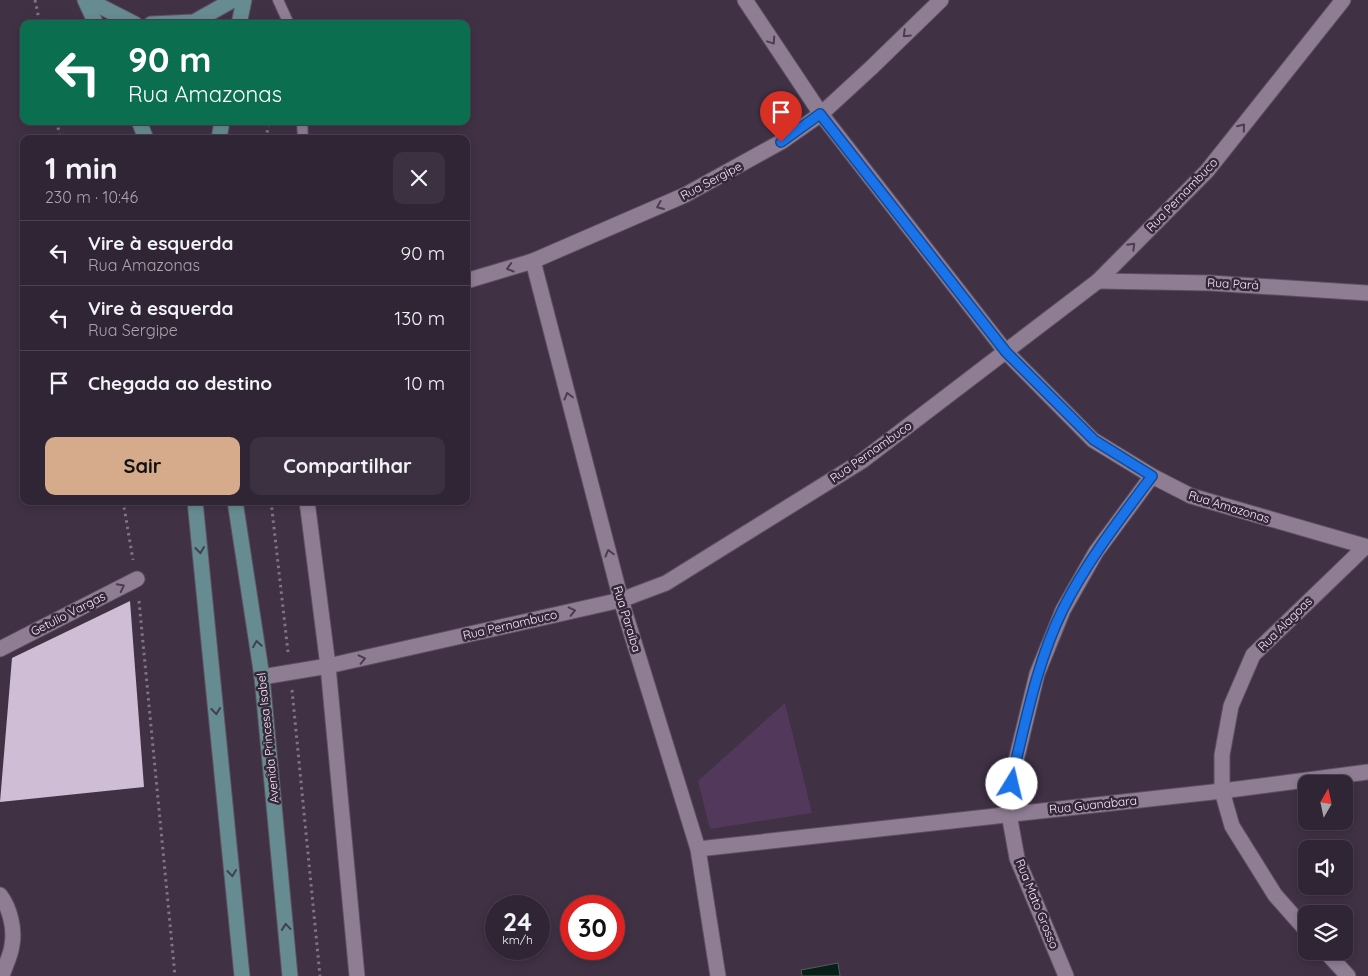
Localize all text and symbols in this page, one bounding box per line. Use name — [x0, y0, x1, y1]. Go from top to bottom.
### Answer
one-way arrow — [903, 28, 912, 37]
one-way arrow — [766, 35, 775, 44]
text: 90 m — [128, 37, 211, 81]
icon: left — [45, 40, 110, 105]
text: Rua Amazonas — [128, 80, 282, 108]
pin — [760, 91, 802, 142]
icon: arrive — [767, 98, 795, 126]
one-way arrow — [1237, 124, 1245, 133]
text: 1 min — [45, 149, 118, 187]
button: close — [393, 152, 445, 204]
street label: Rua Pernambuco — [1143, 155, 1221, 235]
street label: Rua Sergipe — [677, 158, 744, 203]
text: 230 m · 10:46 — [45, 187, 138, 207]
one-way arrow — [656, 200, 665, 211]
text: Vire à esquerda — [88, 231, 233, 255]
icon: left — [45, 239, 73, 267]
text: 90 m — [401, 241, 445, 265]
one-way arrow — [1127, 243, 1136, 252]
text: Rua Amazonas — [88, 255, 200, 275]
one-way arrow — [507, 263, 515, 273]
street label: Rua Pará — [1207, 275, 1259, 292]
text: Vire à esquerda — [88, 296, 233, 320]
icon: left — [45, 304, 73, 332]
text: 130 m — [394, 306, 445, 330]
text: Rua Sergipe — [88, 320, 178, 340]
icon: arrive — [45, 369, 73, 397]
text: Chegada ao destino — [88, 371, 272, 395]
text: 10 m — [404, 371, 445, 395]
one-way arrow — [563, 392, 573, 400]
street label: Rua Pernambuco — [827, 418, 915, 485]
button: Sair — [45, 437, 240, 495]
button: Compartilhar — [250, 437, 445, 495]
street label: Rua Amazonas — [1187, 487, 1272, 526]
one-way arrow — [194, 546, 205, 554]
one-way arrow — [604, 550, 614, 558]
one-way arrow — [116, 583, 125, 593]
street label: Rua Paraíba — [610, 584, 645, 654]
street label: Getulio Vargas — [28, 588, 108, 639]
street label: Rua Alagoas — [1254, 593, 1315, 654]
street label: Rua Pernambuco — [461, 606, 559, 643]
one-way arrow — [567, 606, 576, 617]
one-way arrow — [253, 640, 263, 648]
one-way arrow — [357, 654, 366, 665]
street label: Avenida Princesa Isabel — [253, 672, 282, 804]
one-way arrow — [210, 708, 221, 716]
position arrow — [985, 757, 1037, 809]
north arrow — [1298, 775, 1352, 830]
map controls — [1298, 775, 1353, 960]
street label: Rua Guanabara — [1048, 792, 1138, 817]
button: sound — [1298, 840, 1353, 895]
street label: Rua Mato Grosso — [1013, 857, 1062, 951]
one-way arrow — [226, 869, 237, 877]
speed limit sign: 30 — [560, 895, 625, 960]
button: layers — [1298, 905, 1353, 960]
text: 24 — [503, 906, 532, 937]
one-way arrow — [281, 923, 292, 931]
text: km/h — [502, 932, 533, 947]

